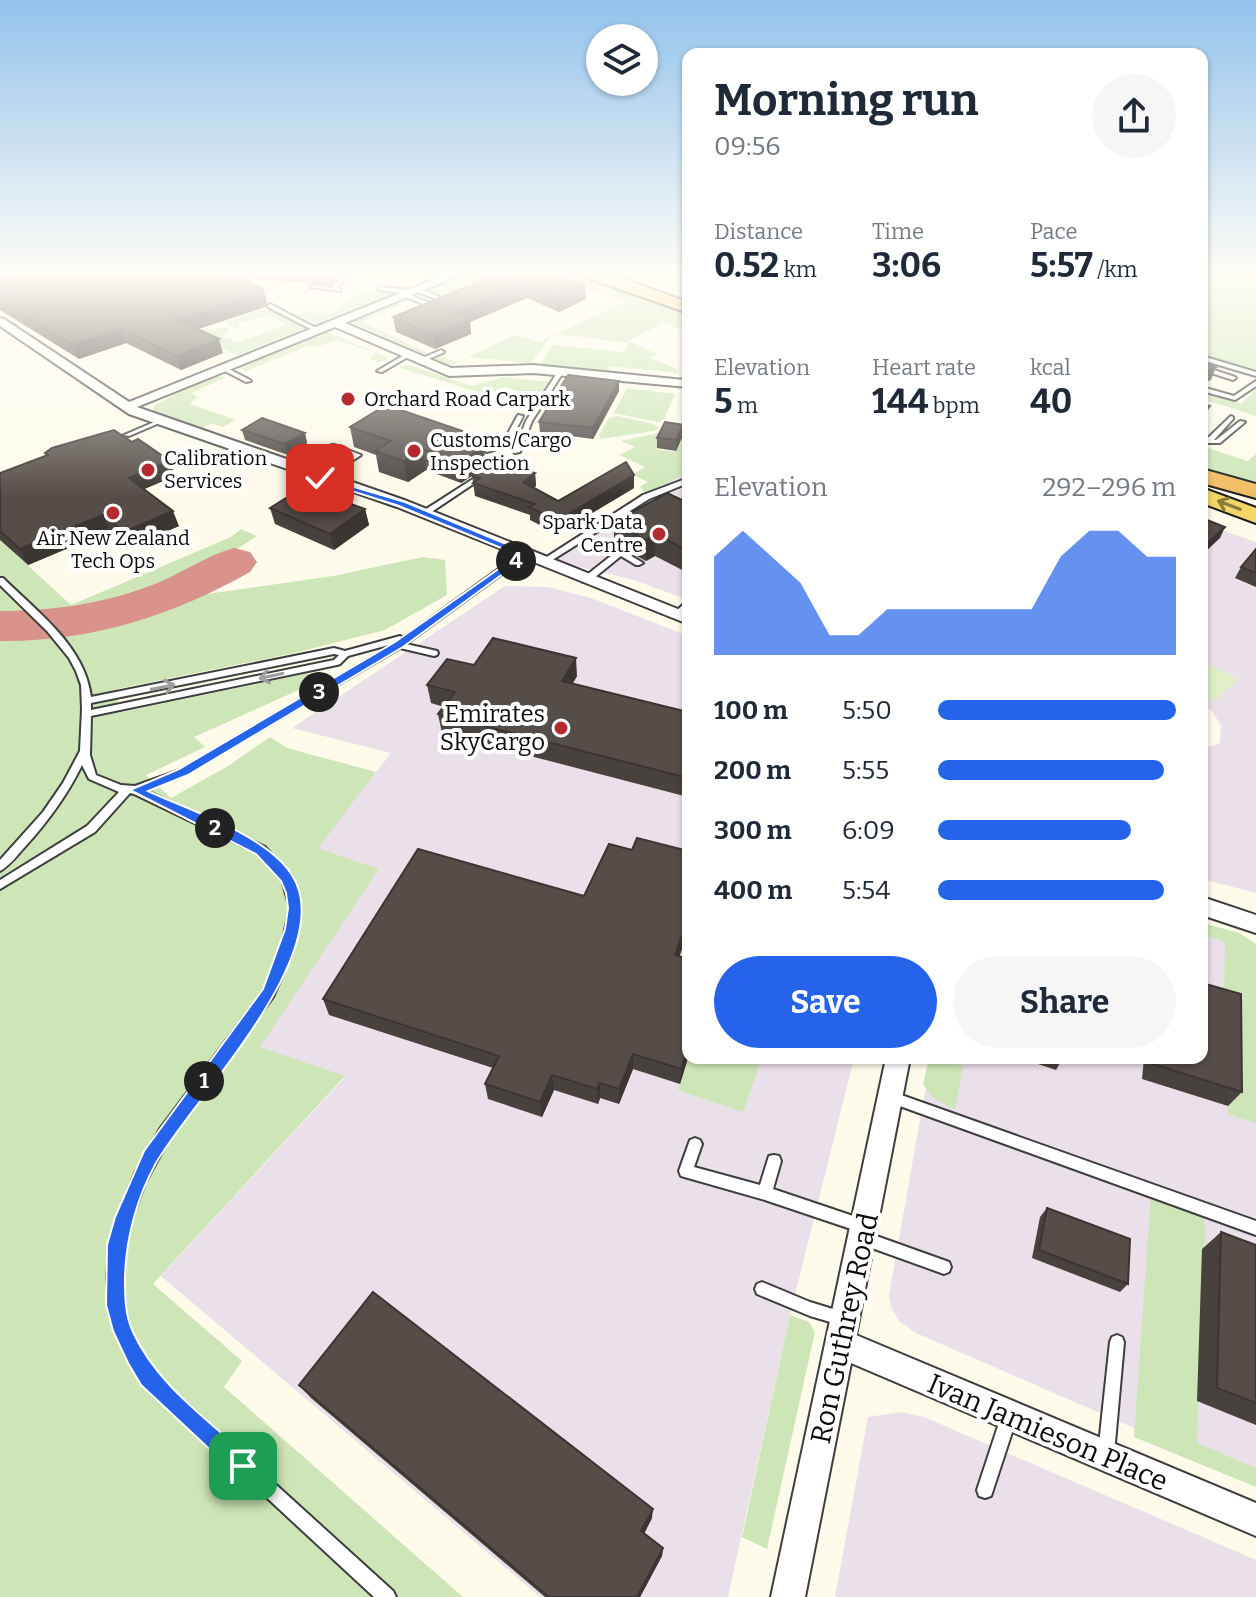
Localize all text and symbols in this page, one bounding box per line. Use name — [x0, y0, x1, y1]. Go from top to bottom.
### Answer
map controls — [586, 24, 658, 96]
button: layers — [586, 24, 658, 96]
text: Morning run — [714, 74, 978, 127]
button: share — [1092, 74, 1176, 158]
text: 09:56 — [714, 131, 781, 162]
text: Distance — [714, 218, 803, 245]
text: Time — [872, 218, 924, 245]
text: Pace — [1030, 218, 1078, 245]
text: 0.52 — [714, 245, 779, 286]
text: 3:06 — [872, 245, 941, 286]
text: 5:57 — [1030, 245, 1093, 286]
text: km — [779, 256, 817, 283]
text: /km — [1093, 256, 1137, 283]
text: Elevation — [714, 354, 810, 381]
text: Heart rate — [872, 354, 976, 381]
text: kcal — [1030, 354, 1071, 381]
text: 5 — [714, 381, 733, 422]
text: 144 — [872, 381, 928, 422]
text: 40 — [1030, 381, 1072, 422]
place label: Orchard Road Carpark — [364, 387, 571, 411]
marker: Orchard Road Carpark — [339, 390, 357, 408]
text: m — [733, 392, 758, 419]
text: bpm — [928, 392, 980, 419]
place label: Customs/Cargo Inspection — [430, 428, 572, 475]
marker: Customs/Cargo Inspection — [405, 442, 423, 460]
pin — [286, 444, 354, 512]
place label: Calibration Services — [164, 446, 268, 493]
icon: check — [298, 456, 342, 500]
marker: Calibration Services — [139, 461, 157, 479]
text: Elevation — [714, 472, 827, 503]
text: 292–296 m — [1042, 472, 1176, 503]
one-way arrow — [1217, 497, 1242, 511]
marker: Air New Zealand Tech Ops — [104, 504, 122, 522]
place label: Spark Data Centre — [542, 510, 643, 557]
marker: Spark Data Centre — [650, 525, 668, 543]
place label: Air New Zealand Tech Ops — [36, 526, 190, 573]
pin: 4 — [496, 541, 536, 581]
text: 4 — [509, 547, 523, 574]
one-way arrow — [259, 669, 285, 684]
pin: 3 — [299, 672, 339, 712]
one-way arrow — [150, 678, 175, 693]
text: 3 — [313, 678, 325, 705]
text: 100 m — [714, 695, 788, 726]
text: 5:50 — [842, 695, 892, 726]
place label: Emirates SkyCargo — [440, 700, 545, 756]
marker: Emirates SkyCargo — [552, 719, 570, 737]
text: 200 m — [714, 755, 791, 786]
text: 5:55 — [842, 755, 889, 786]
pin: 2 — [195, 808, 235, 848]
text: 2 — [209, 814, 221, 841]
text: 300 m — [714, 815, 791, 846]
text: 6:09 — [842, 815, 895, 846]
text: 400 m — [714, 875, 792, 906]
text: 5:54 — [842, 875, 890, 906]
button: Save — [714, 956, 937, 1048]
button: Share — [953, 956, 1176, 1048]
pin: 1 — [184, 1061, 224, 1101]
text: 1 — [199, 1067, 209, 1094]
street label: Ron Guthrey Road — [804, 1210, 885, 1446]
street label: Ivan Jamieson Place — [923, 1367, 1173, 1498]
pin — [209, 1432, 277, 1500]
icon: arrive — [221, 1444, 265, 1488]

